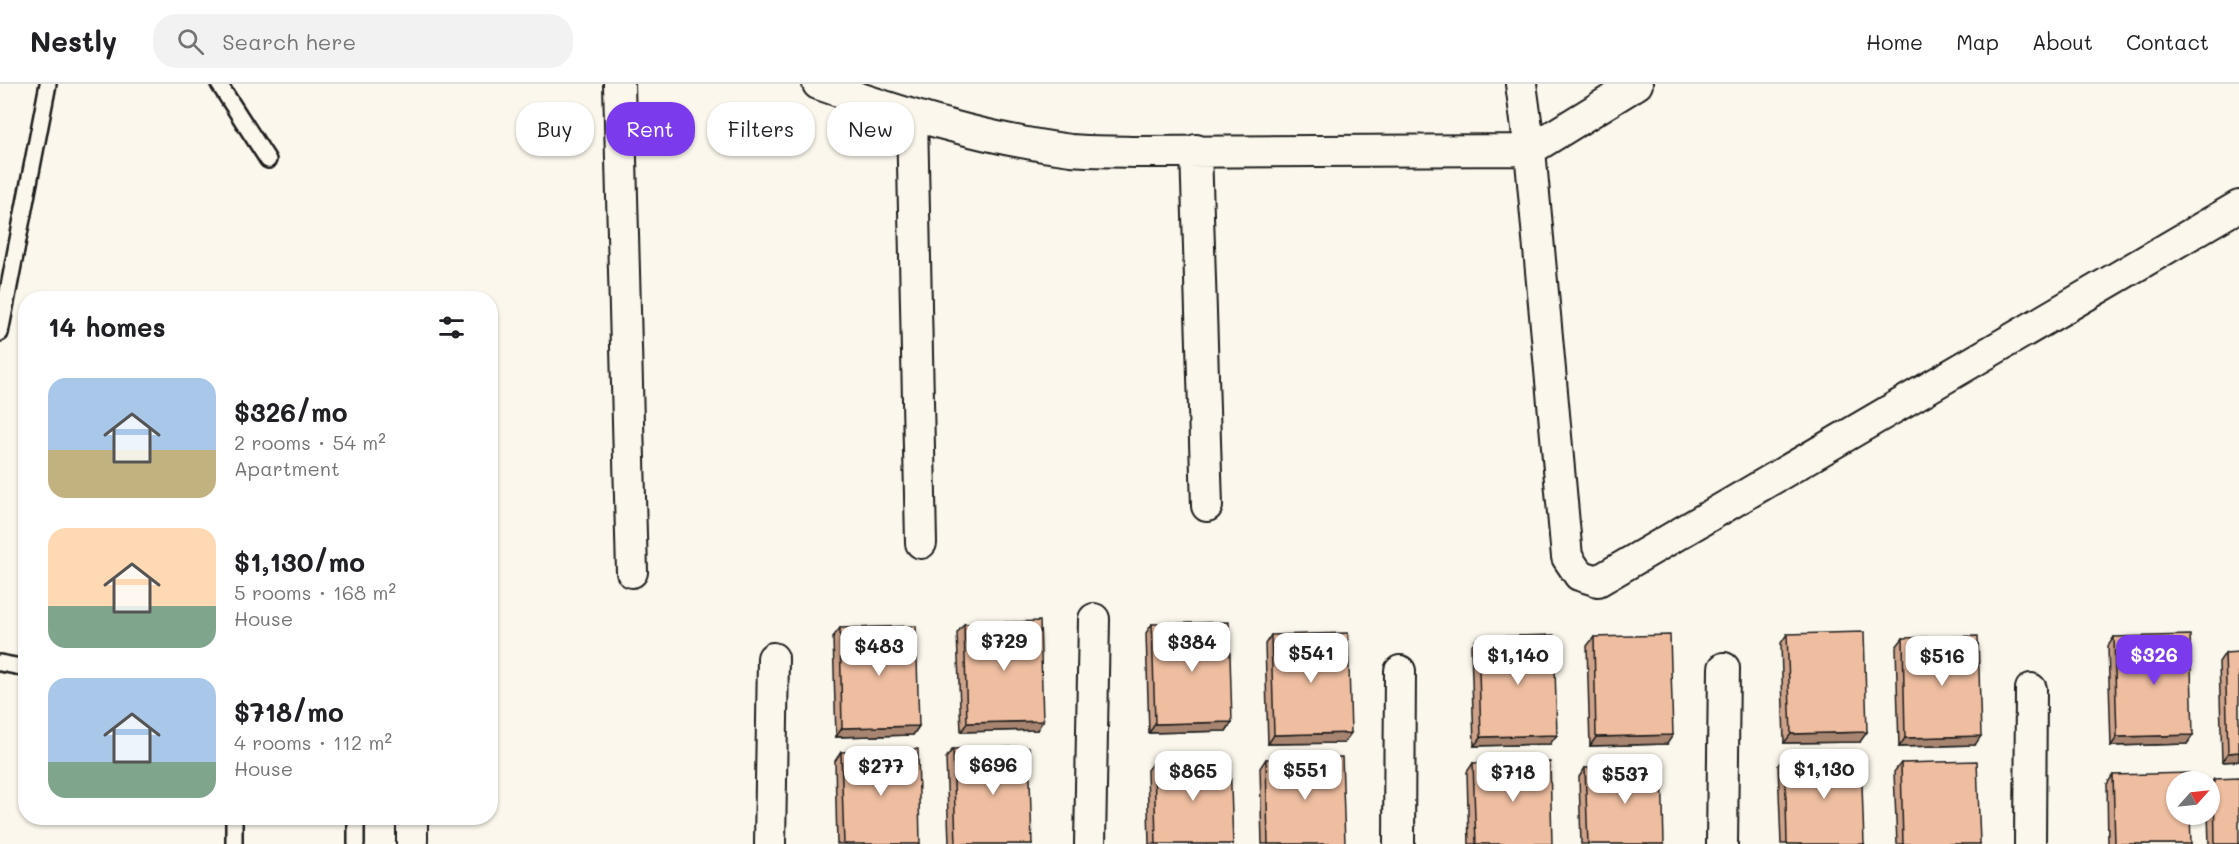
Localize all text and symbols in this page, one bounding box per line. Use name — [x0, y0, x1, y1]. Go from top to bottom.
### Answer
search box — [153, 14, 573, 68]
text: Nestly — [30, 23, 117, 59]
icon: search — [174, 25, 207, 58]
text: Search here — [222, 27, 356, 56]
text: Home — [1866, 28, 1923, 55]
text: Map — [1956, 28, 1999, 55]
text: About — [2032, 28, 2093, 55]
text: Contact — [2126, 28, 2209, 55]
chip: Buy — [516, 102, 594, 156]
chip: Rent — [606, 102, 695, 156]
chip: Filters — [707, 102, 815, 156]
chip: New — [827, 102, 914, 156]
text: 14 homes — [48, 310, 166, 344]
icon: filters — [435, 311, 468, 344]
text: $326/mo — [234, 395, 348, 429]
icon: home — [96, 402, 168, 474]
text: 2 rooms · 54 m² — [234, 429, 386, 455]
text: Apartment — [234, 455, 340, 481]
text: $1,130/mo — [234, 545, 365, 579]
icon: home — [96, 552, 168, 624]
text: 5 rooms · 168 m² — [234, 579, 396, 605]
text: House — [234, 605, 293, 631]
pin: $729 — [968, 621, 1040, 672]
pin: $384 — [1156, 622, 1228, 673]
pin: $483 — [843, 626, 915, 677]
text: $729 — [981, 627, 1027, 653]
text: $384 — [1167, 628, 1217, 654]
text: $483 — [854, 632, 904, 658]
pin: $541 — [1275, 633, 1347, 684]
pin: $1,140 — [1469, 635, 1567, 686]
pin: $326 — [2118, 635, 2190, 686]
pin: $516 — [1906, 636, 1978, 687]
text: $541 — [1288, 639, 1334, 665]
text: $1,140 — [1487, 641, 1549, 667]
text: $326 — [2130, 641, 2178, 667]
text: $516 — [1920, 642, 1965, 668]
text: $718/mo — [234, 695, 344, 729]
icon: home — [96, 702, 168, 774]
text: 4 rooms · 112 m² — [234, 729, 392, 755]
pin: $696 — [957, 745, 1029, 796]
pin: $277 — [845, 746, 917, 797]
pin: $1,130 — [1775, 749, 1873, 800]
pin: $551 — [1269, 750, 1341, 801]
text: $696 — [969, 751, 1017, 777]
pin: $865 — [1157, 751, 1229, 802]
text: $277 — [858, 752, 904, 778]
pin: $718 — [1477, 752, 1549, 803]
pin: $537 — [1589, 754, 1661, 805]
text: House — [234, 755, 293, 781]
text: $1,130 — [1793, 755, 1855, 781]
text: $551 — [1283, 756, 1327, 782]
text: $865 — [1169, 757, 1217, 783]
text: $718 — [1491, 758, 1535, 784]
text: $537 — [1601, 760, 1649, 786]
north arrow — [2166, 771, 2220, 825]
map controls — [2166, 771, 2220, 825]

